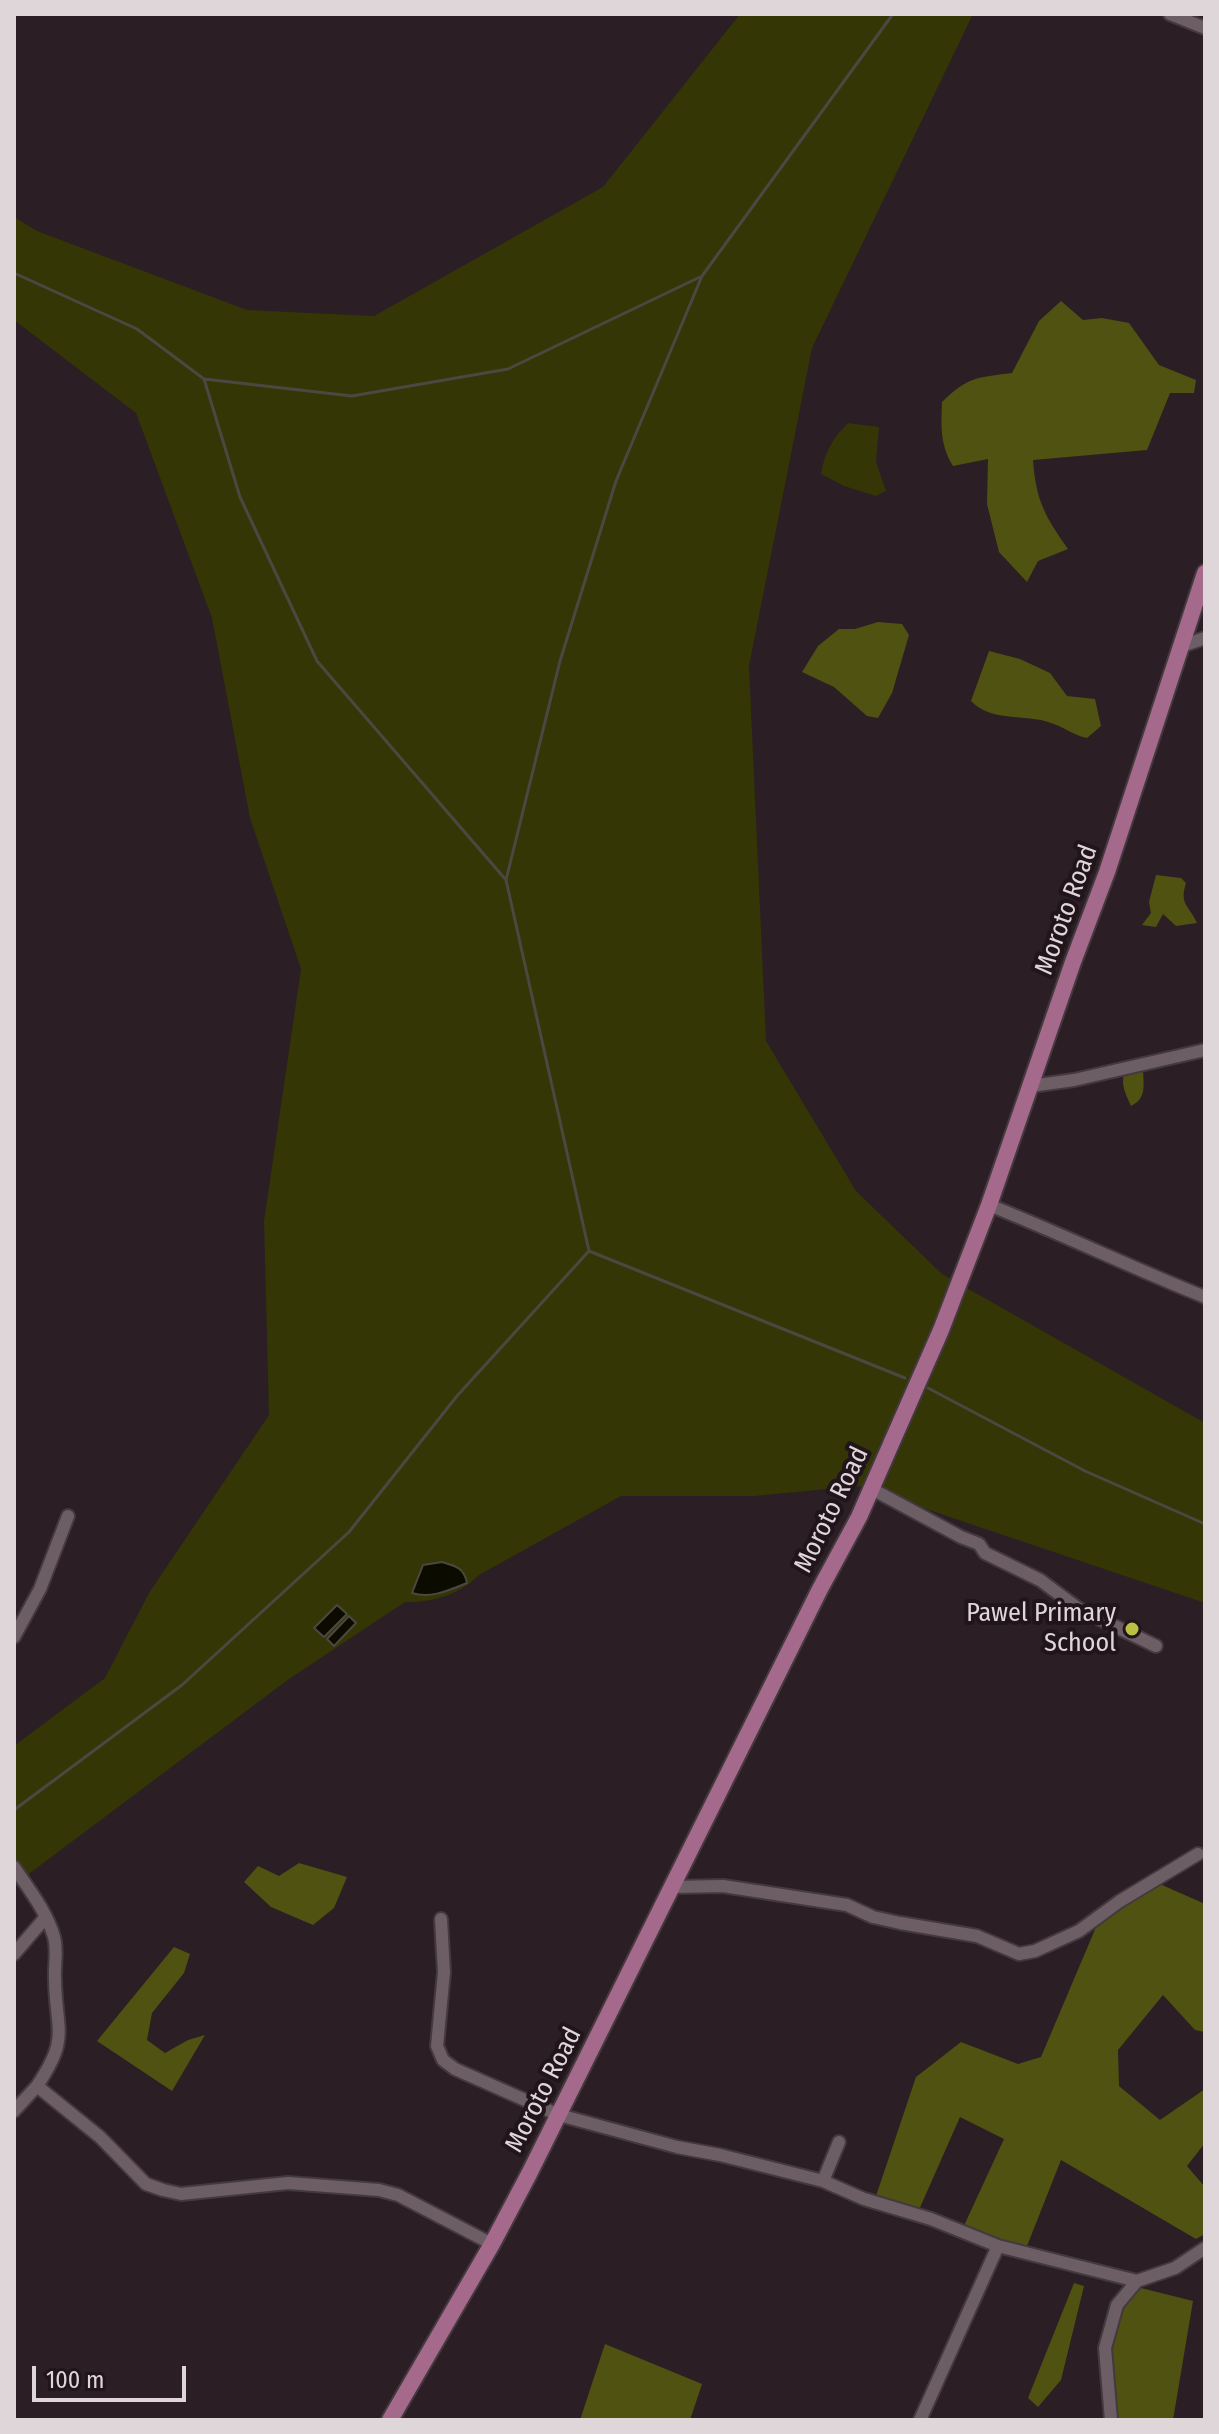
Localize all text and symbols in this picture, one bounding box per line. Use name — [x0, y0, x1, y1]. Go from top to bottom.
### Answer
street label: Moroto Road — [1029, 841, 1105, 979]
street label: Moroto Road — [788, 1442, 876, 1578]
place label: Pawel Primary School — [966, 1598, 1116, 1660]
marker: Pawel Primary School — [1123, 1620, 1141, 1638]
street label: Moroto Road — [499, 2022, 589, 2158]
scale bar — [36, 2350, 190, 2400]
text: 100 m — [46, 2366, 104, 2394]

